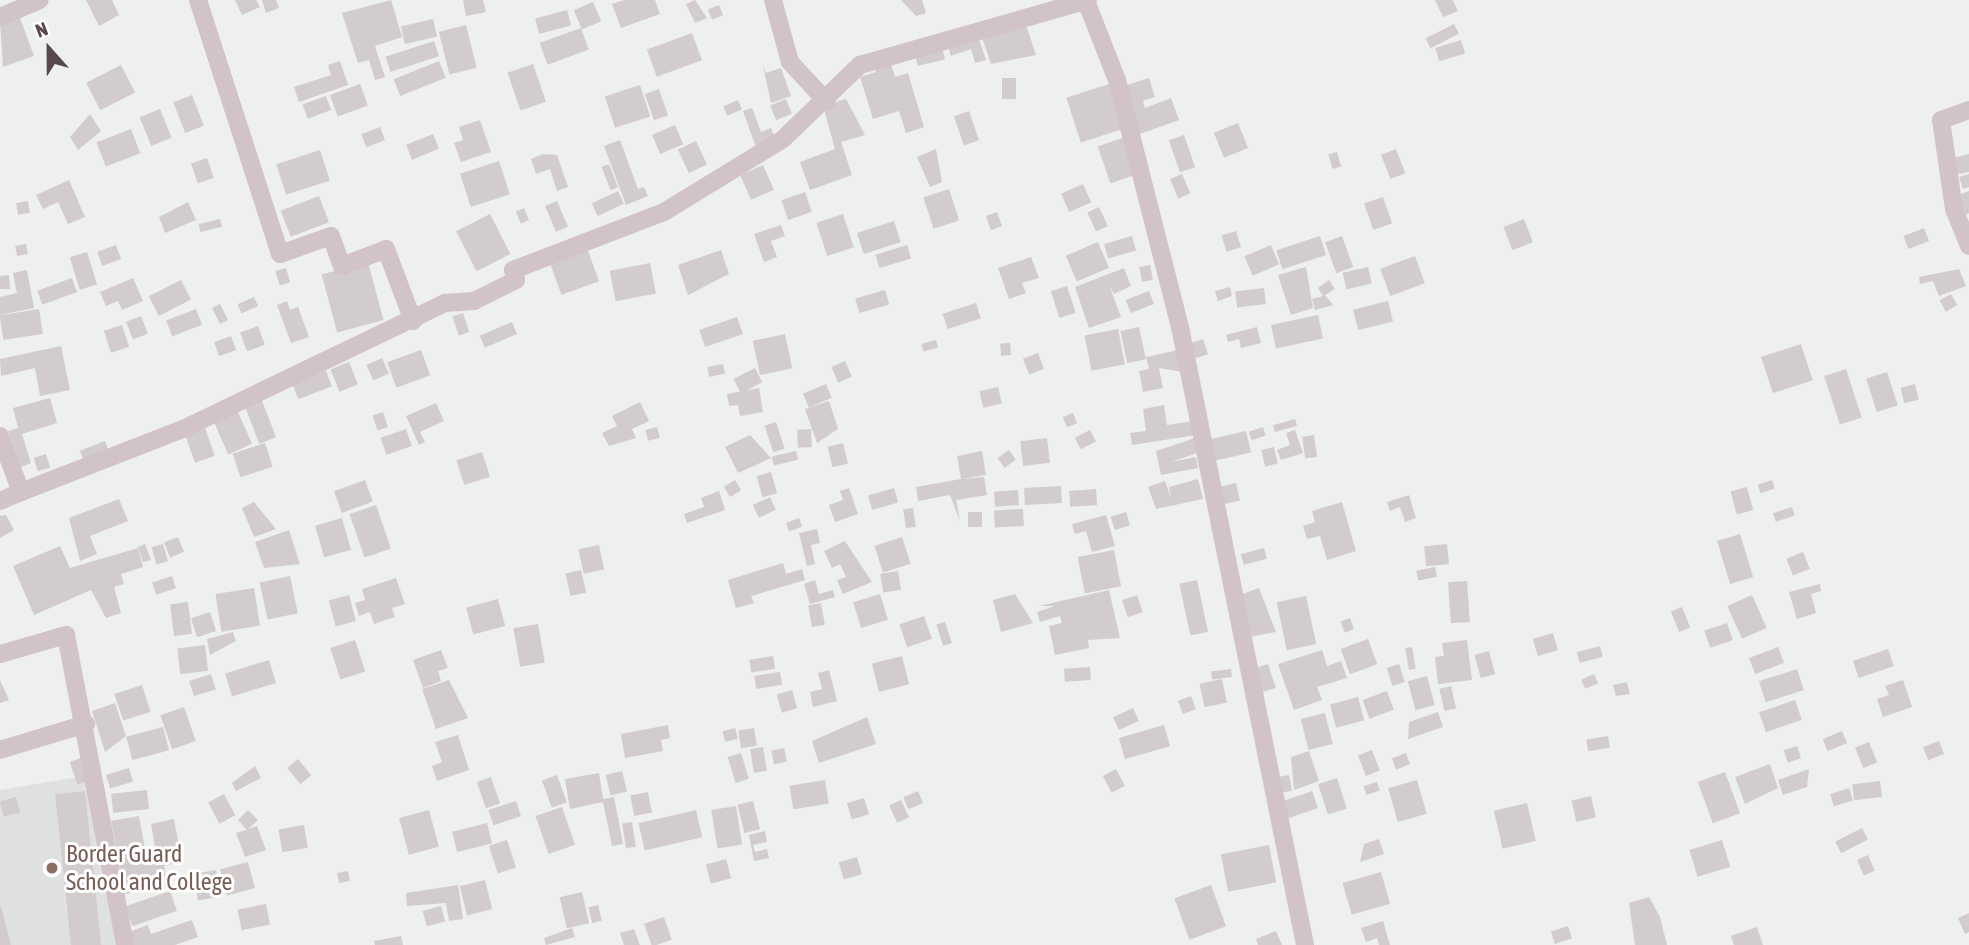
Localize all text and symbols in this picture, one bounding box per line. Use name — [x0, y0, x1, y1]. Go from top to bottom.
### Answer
north arrow — [14, 14, 84, 84]
text: N — [32, 17, 51, 42]
place label: Border Guard School and College — [66, 840, 232, 896]
marker: Border Guard School and College — [44, 860, 60, 876]

